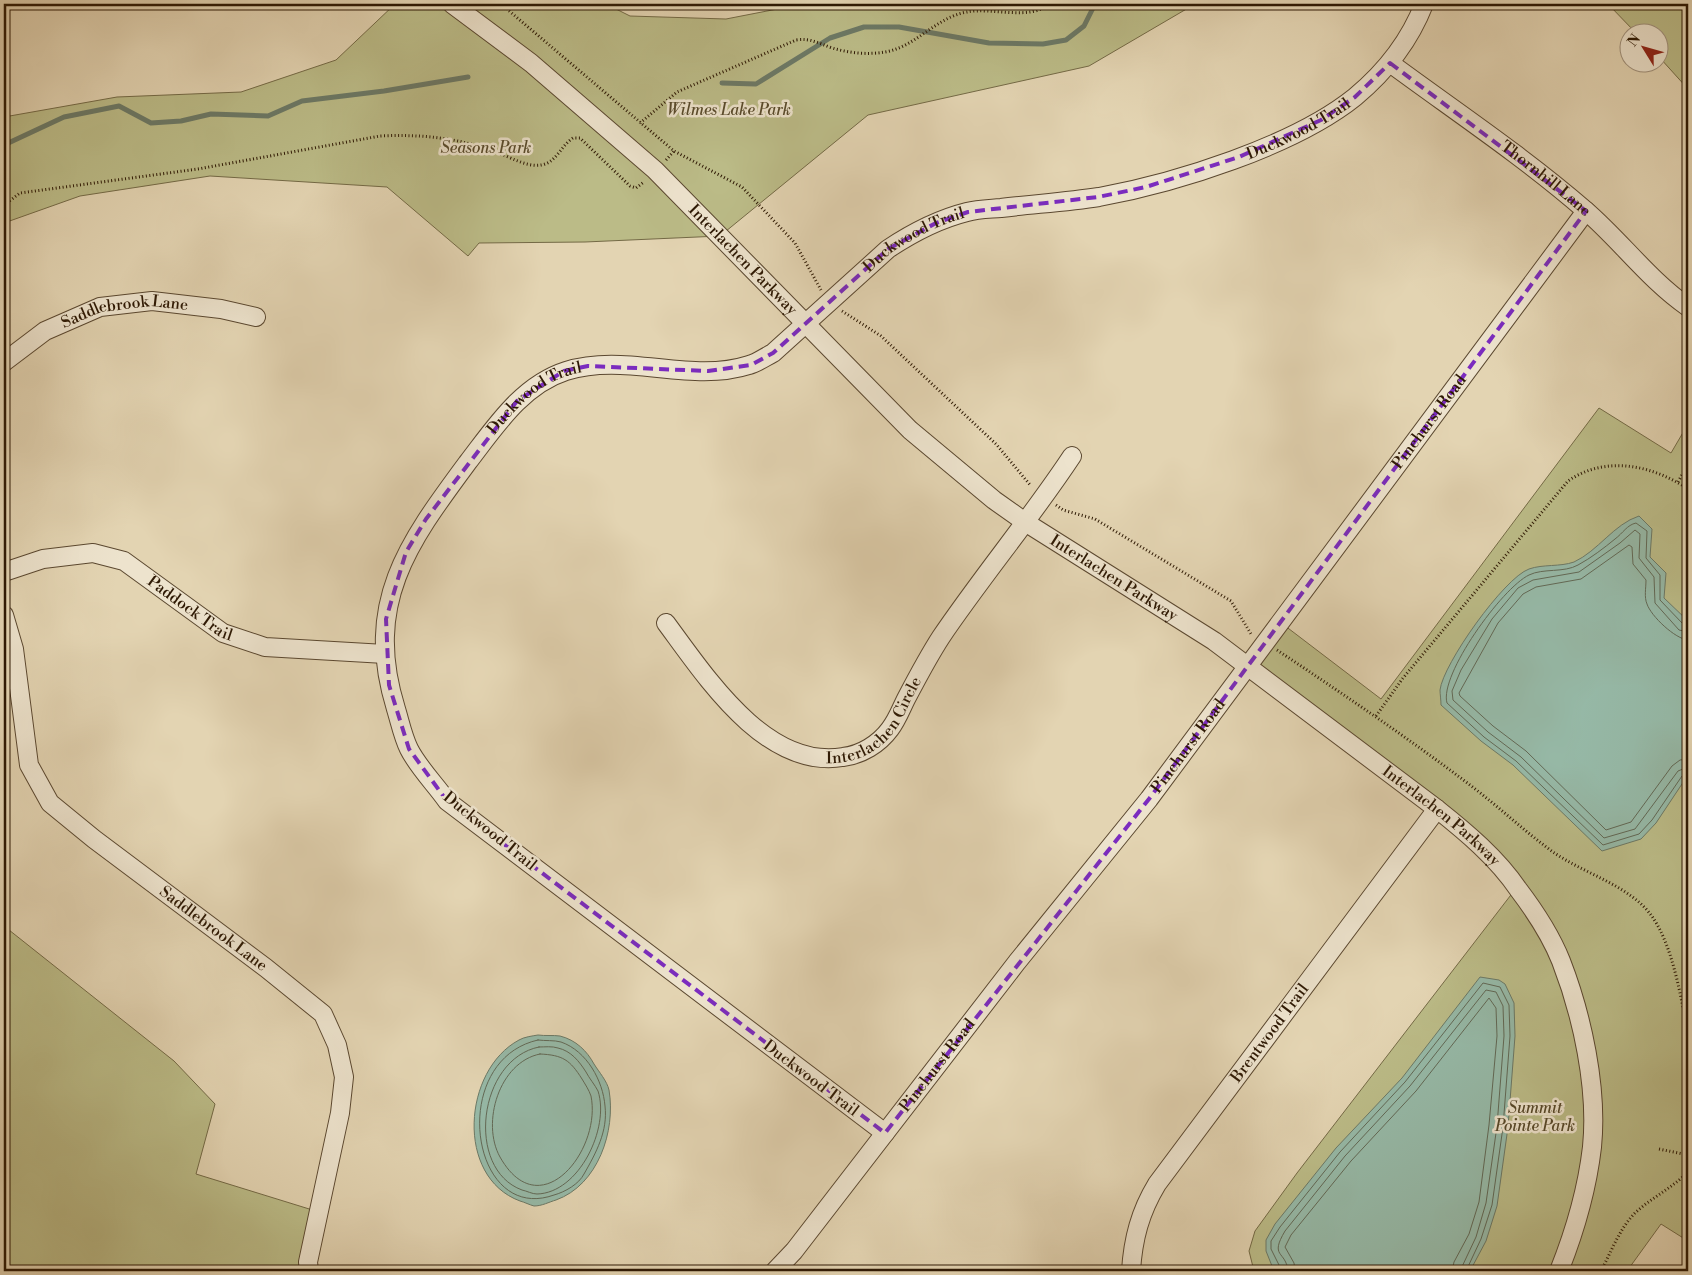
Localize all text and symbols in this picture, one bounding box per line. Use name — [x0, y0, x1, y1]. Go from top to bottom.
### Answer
north arrow — [1620, 22, 1670, 72]
text: N — [1624, 31, 1645, 51]
street label: Duckwood Trail — [1243, 94, 1355, 164]
park label: Wilmes Lake Park — [667, 100, 791, 120]
street label: Thornhill Lane — [1497, 137, 1595, 221]
park label: Seasons Park — [441, 138, 531, 158]
street label: Interlachen Parkway — [684, 200, 802, 319]
street label: Duckwood Trail — [859, 203, 967, 277]
street label: Saddlebrook Lane — [58, 291, 189, 333]
street label: Duckwood Trail — [483, 357, 584, 439]
street label: Pinehurst Road — [1387, 371, 1471, 473]
street label: Interlachen Parkway — [1046, 530, 1182, 626]
street label: Paddock Trail — [143, 571, 235, 646]
street label: Interlachen Circle — [826, 673, 926, 768]
street label: Pinehurst Road — [1147, 695, 1230, 798]
street label: Interlachen Parkway — [1378, 761, 1505, 870]
street label: Duckwood Trail — [439, 787, 541, 875]
street label: Saddlebrook Lane — [155, 882, 272, 976]
street label: Brentwood Trail — [1226, 980, 1313, 1087]
street label: Pinehurst Road — [895, 1015, 980, 1116]
street label: Duckwood Trail — [759, 1035, 863, 1121]
park label: Summit Pointe Park — [1494, 1098, 1575, 1136]

